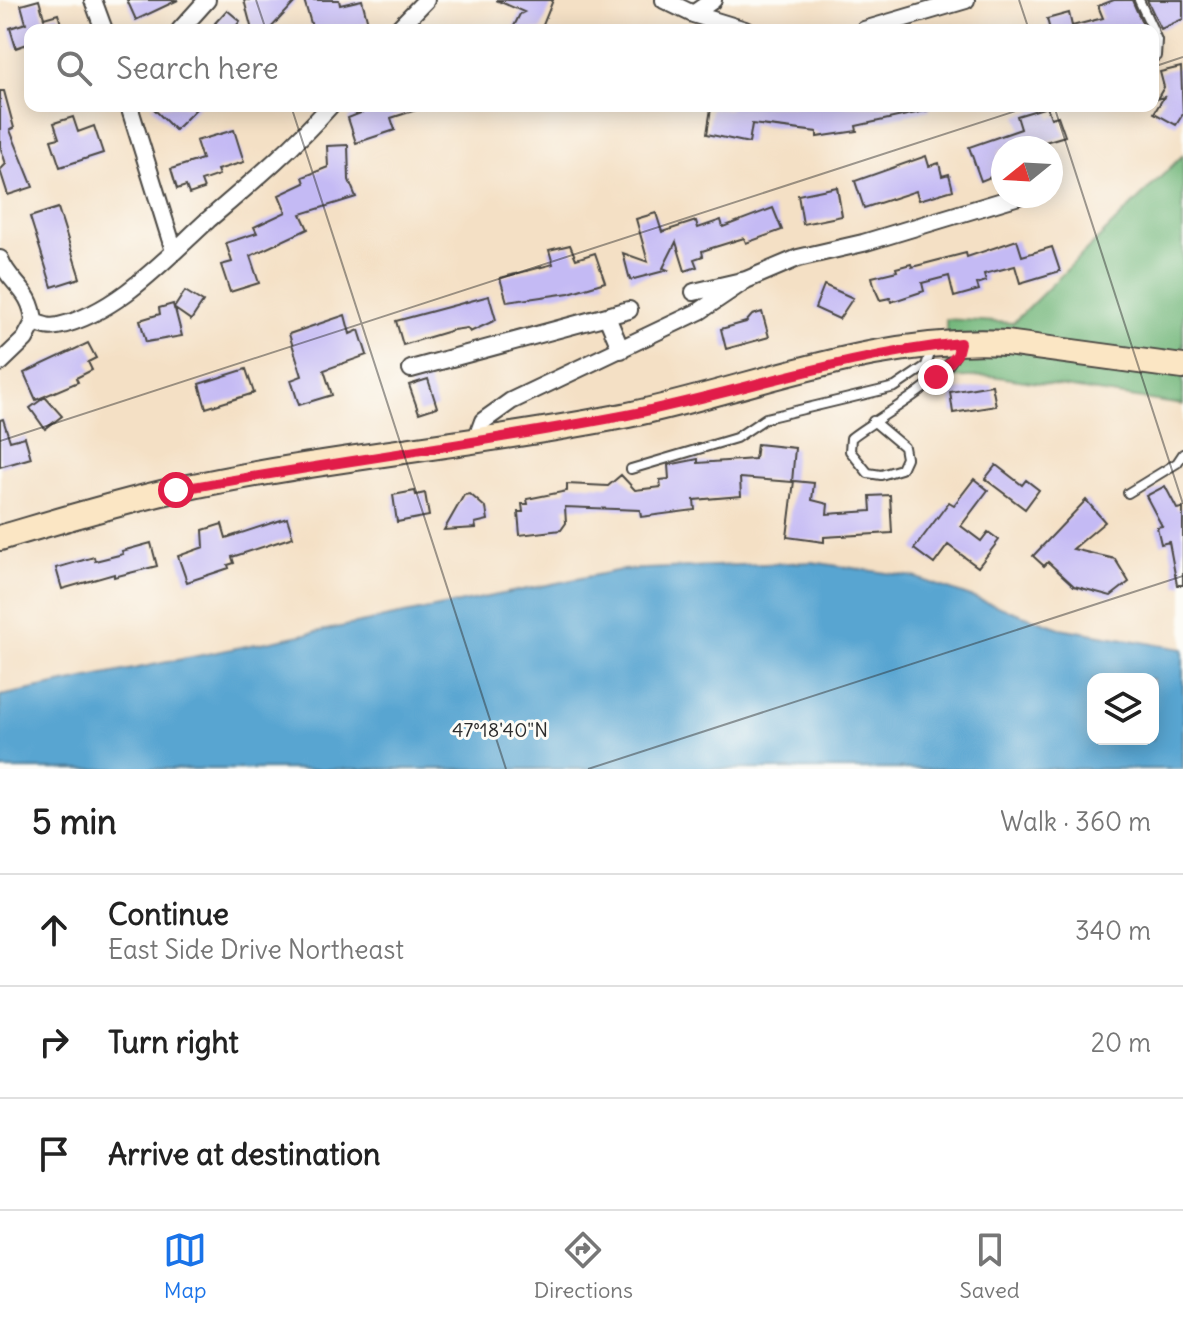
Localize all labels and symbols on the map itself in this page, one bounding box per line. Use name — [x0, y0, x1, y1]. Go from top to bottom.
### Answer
north arrow — [991, 136, 1063, 208]
route end — [918, 359, 954, 395]
route start — [158, 472, 194, 508]
text: 47°18'40"N — [452, 717, 548, 742]

